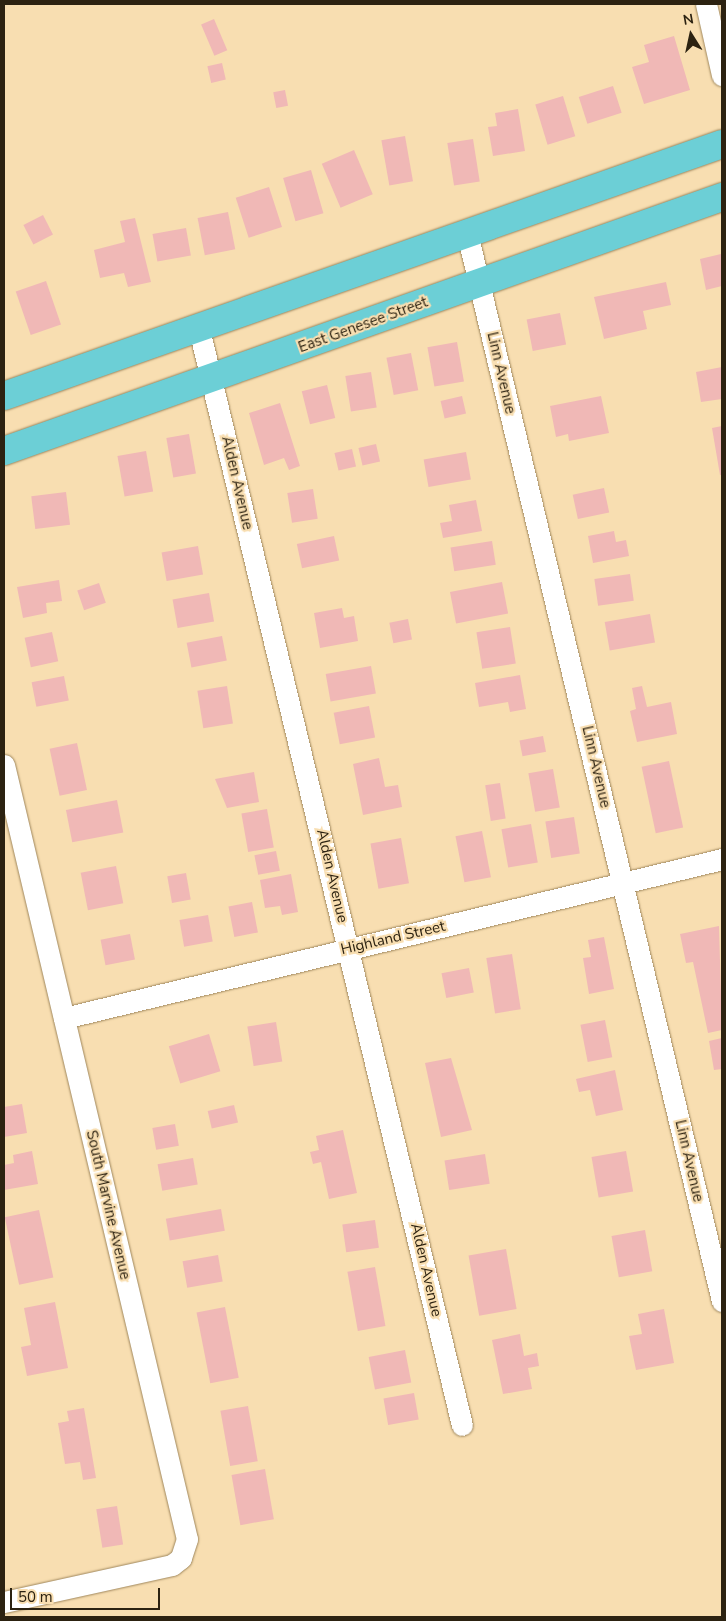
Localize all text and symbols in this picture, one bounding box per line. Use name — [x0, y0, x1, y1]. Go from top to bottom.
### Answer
text: N — [681, 9, 695, 30]
north arrow — [666, 10, 716, 60]
street label: East Genesee Street — [296, 293, 430, 357]
street label: Linn Avenue — [483, 330, 519, 416]
street label: Alden Avenue — [217, 434, 257, 532]
street label: Linn Avenue — [578, 724, 614, 810]
street label: Alden Avenue — [312, 827, 352, 925]
street label: Highland Street — [339, 917, 447, 959]
street label: Linn Avenue — [671, 1118, 707, 1204]
street label: South Marvine Avenue — [82, 1129, 134, 1281]
street label: Alden Avenue — [406, 1221, 446, 1319]
scale bar — [12, 1578, 162, 1610]
text: 50 m — [18, 1587, 53, 1607]

